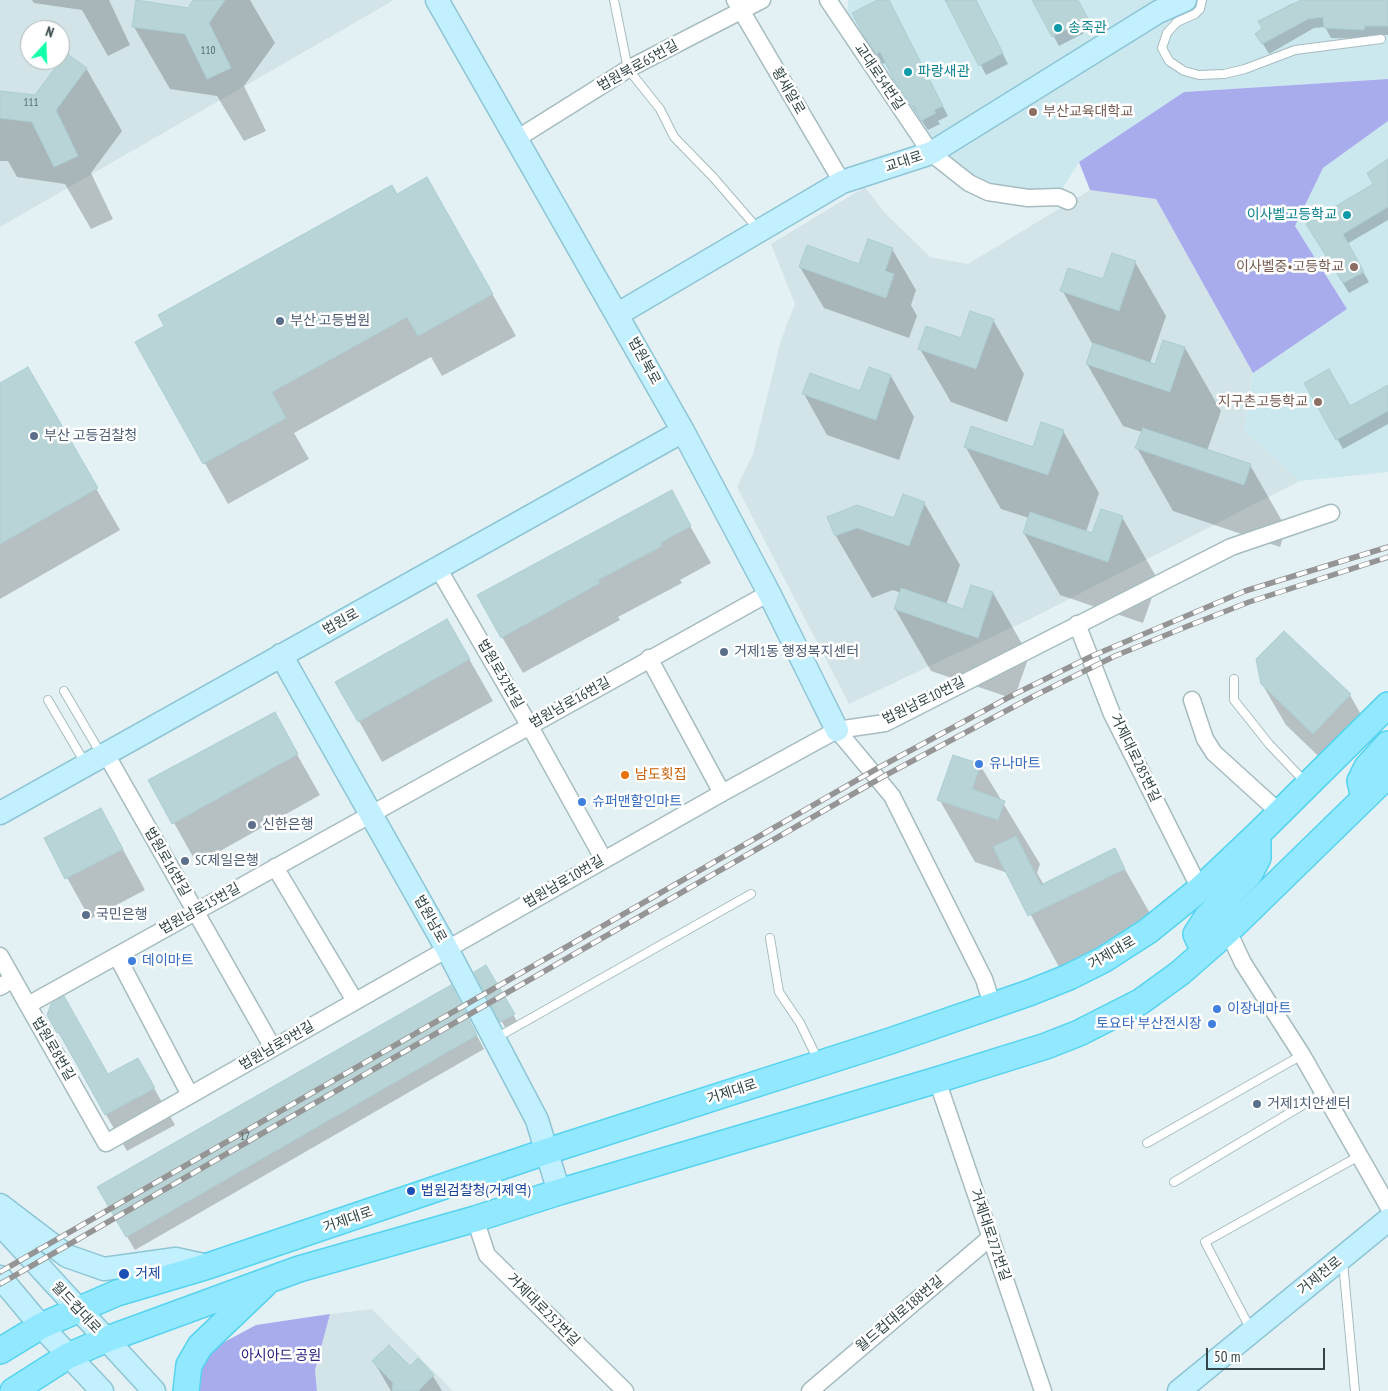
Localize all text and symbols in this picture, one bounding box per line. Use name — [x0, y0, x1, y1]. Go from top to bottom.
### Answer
north arrow — [20, 20, 70, 70]
place label: 송죽관 — [1068, 20, 1107, 36]
text: N — [43, 22, 56, 42]
marker: 송죽관 — [1052, 22, 1064, 34]
street label: 법원북로65번길 — [595, 37, 681, 95]
street label: 교대로54번길 — [851, 40, 907, 114]
house number: 110 — [201, 44, 215, 58]
street label: 황새알로 — [768, 64, 808, 118]
place label: 파랑새관 — [918, 64, 970, 80]
marker: 파랑새관 — [902, 66, 914, 78]
house number: 111 — [24, 96, 38, 110]
place label: 부산교육대학교 — [1043, 104, 1133, 120]
marker: 부산교육대학교 — [1027, 106, 1039, 118]
street label: 교대로 — [883, 148, 925, 176]
place label: 이사벨고등학교 — [1247, 207, 1337, 223]
marker: 이사벨고등학교 — [1341, 209, 1353, 221]
place label: 이사벨중•고등학교 — [1236, 259, 1344, 275]
marker: 이사벨중•고등학교 — [1348, 261, 1360, 273]
place label: 부산 고등법원 — [290, 313, 370, 329]
marker: 부산 고등법원 — [274, 315, 286, 327]
street label: 법원북로 — [624, 334, 664, 388]
place label: 지구촌고등학교 — [1218, 394, 1308, 410]
marker: 지구촌고등학교 — [1312, 396, 1324, 408]
place label: 부산 고등검찰청 — [44, 428, 137, 444]
marker: 부산 고등검찰청 — [28, 430, 40, 442]
street label: 법원로 — [320, 605, 362, 639]
street label: 법원로32번길 — [473, 636, 527, 712]
place label: 거제1동 행정복지센터 — [734, 644, 859, 660]
marker: 거제1동 행정복지센터 — [718, 646, 730, 658]
street label: 법원남로16번길 — [527, 674, 613, 732]
street label: 법원남로10번길 — [880, 674, 968, 728]
street label: 거제대로285번길 — [1106, 711, 1164, 805]
place label: 유나마트 — [989, 756, 1041, 772]
marker: 유나마트 — [973, 758, 985, 770]
place label: 남도횟집 — [635, 767, 687, 783]
marker: 남도횟집 — [619, 769, 631, 781]
place label: 슈퍼맨할인마트 — [592, 794, 682, 810]
marker: 슈퍼맨할인마트 — [576, 796, 588, 808]
place label: 신한은행 — [262, 817, 314, 833]
marker: 신한은행 — [246, 819, 258, 831]
street label: 법원로16번길 — [140, 824, 194, 900]
street label: 법원남로10번길 — [521, 852, 607, 912]
place label: SC제일은행 — [195, 853, 259, 869]
marker: SC제일은행 — [179, 855, 191, 867]
street label: 법원남로15번길 — [157, 880, 243, 938]
street label: 법원남로 — [410, 892, 450, 946]
place label: 국민은행 — [96, 907, 148, 923]
marker: 국민은행 — [80, 909, 92, 921]
street label: 거제대로 — [1085, 933, 1139, 973]
place label: 데이마트 — [142, 953, 194, 969]
marker: 데이마트 — [126, 955, 138, 967]
place label: 이장네마트 — [1227, 1001, 1291, 1017]
marker: 이장네마트 — [1211, 1003, 1223, 1015]
street label: 법원로8번길 — [28, 1014, 78, 1084]
place label: 토요타 부산전시장 — [1096, 1016, 1202, 1032]
street label: 법원남로9번길 — [237, 1018, 317, 1074]
marker: 토요타 부산전시장 — [1206, 1018, 1218, 1030]
street label: 거제대로 — [705, 1076, 759, 1108]
place label: 거제1치안센터 — [1267, 1096, 1351, 1112]
marker: 거제1치안센터 — [1251, 1098, 1263, 1110]
house number: 17 — [240, 1130, 250, 1144]
place label: 법원검찰청(거제역) — [421, 1183, 531, 1199]
marker: 법원검찰청(거제역) — [405, 1185, 417, 1197]
street label: 거제대로272번길 — [966, 1187, 1014, 1283]
street label: 거제대로 — [321, 1204, 375, 1236]
street label: 거제천로 — [1295, 1253, 1345, 1299]
place label: 거제 — [135, 1266, 161, 1282]
marker: 거제 — [117, 1267, 131, 1281]
street label: 거제대로252번길 — [503, 1270, 583, 1350]
street label: 월드컵대로188번길 — [853, 1273, 947, 1355]
street label: 월드컵대로 — [48, 1279, 104, 1337]
scale bar — [1208, 1338, 1327, 1370]
text: 50 m — [1214, 1347, 1240, 1366]
park label: 아시아드 공원 — [241, 1348, 321, 1364]

